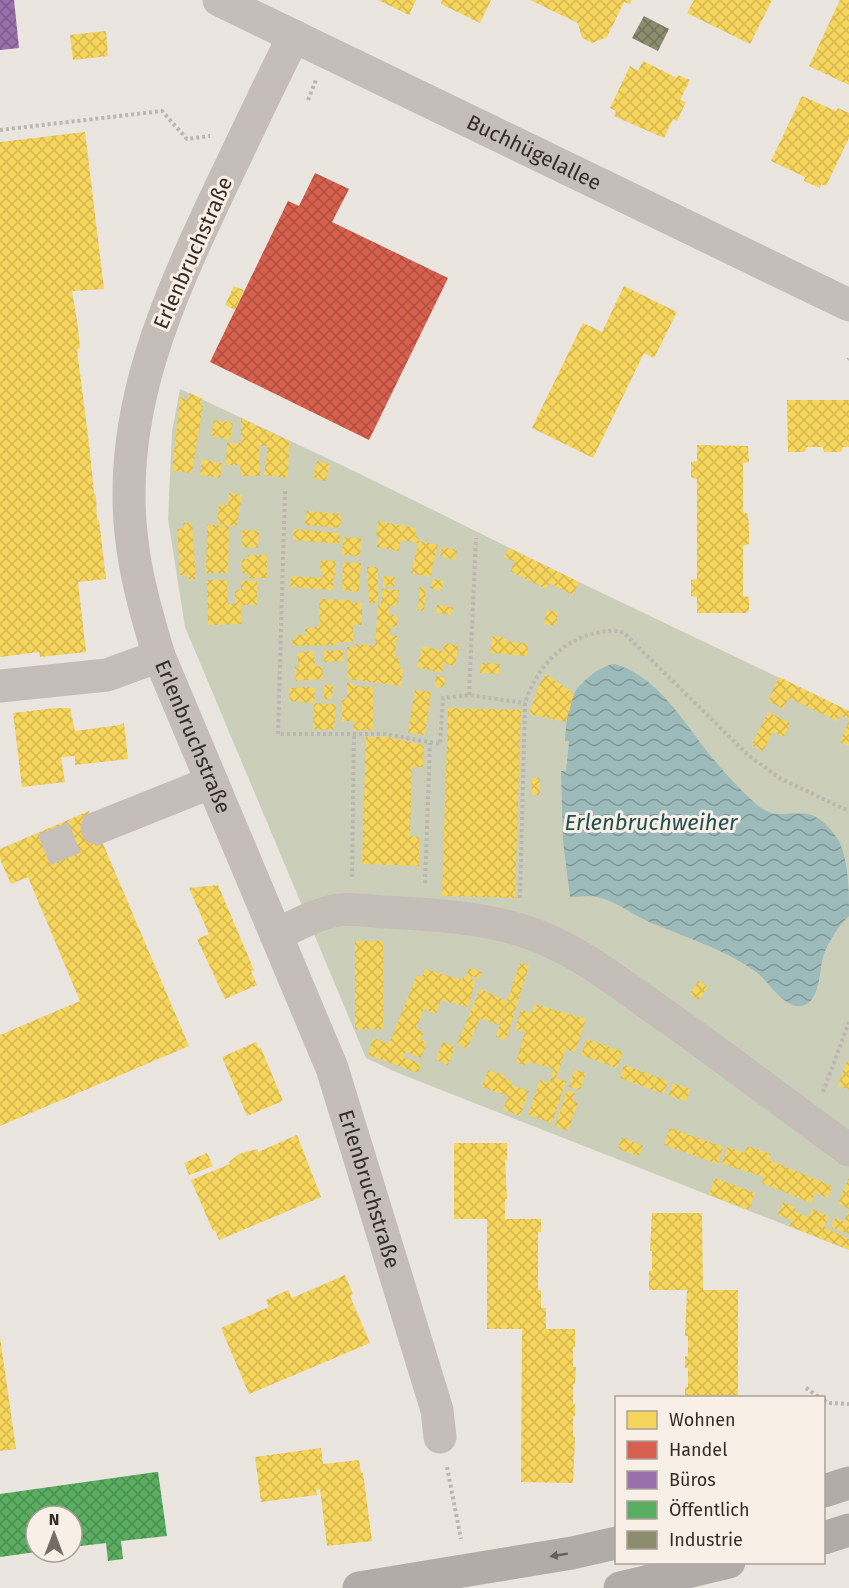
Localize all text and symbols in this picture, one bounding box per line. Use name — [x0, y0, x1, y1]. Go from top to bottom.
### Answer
street label: Buchhügelallee — [462, 109, 606, 196]
street label: Erlenbruchstraße — [148, 173, 238, 333]
street label: Erlenbruchstraße — [149, 656, 237, 817]
water label: Erlenbruchweiher — [565, 809, 738, 836]
street label: Erlenbruchstraße — [333, 1107, 406, 1271]
legend — [615, 1396, 825, 1564]
text: Wohnen — [669, 1409, 736, 1431]
text: Handel — [669, 1439, 727, 1461]
text: Büros — [669, 1469, 716, 1491]
text: Öffentlich — [669, 1499, 750, 1521]
north arrow — [24, 1504, 84, 1564]
text: N — [49, 1510, 59, 1529]
text: Industrie — [669, 1529, 743, 1551]
one-way arrow — [550, 1551, 569, 1560]

